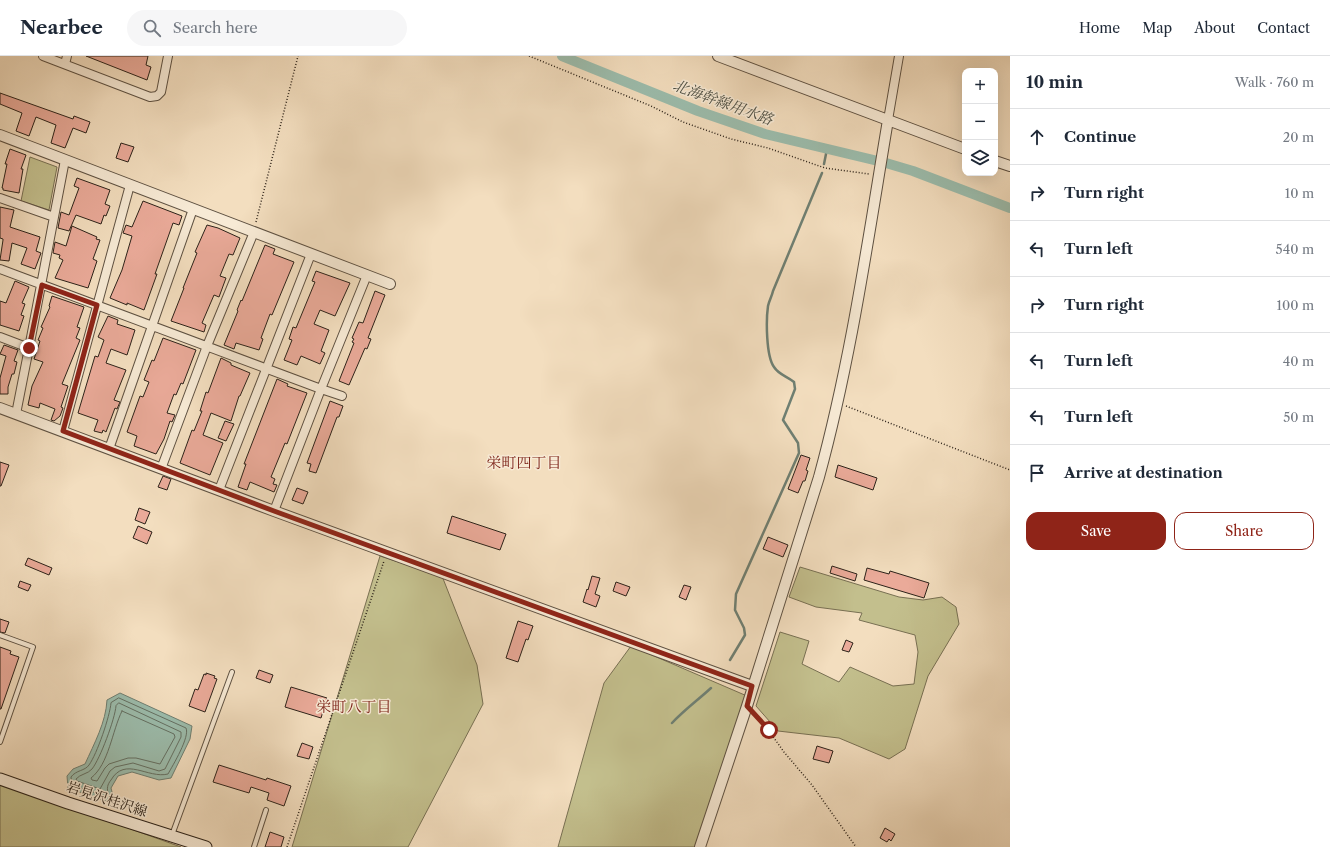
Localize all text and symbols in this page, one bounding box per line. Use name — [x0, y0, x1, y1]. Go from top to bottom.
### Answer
search box — [127, 10, 407, 46]
text: Nearbee — [20, 16, 103, 39]
icon: search — [141, 17, 163, 39]
text: Search here — [173, 18, 258, 37]
text: Home — [1079, 19, 1120, 37]
text: Map — [1142, 19, 1172, 37]
text: About — [1194, 19, 1235, 37]
text: Contact — [1257, 19, 1310, 37]
map controls — [962, 68, 998, 176]
button: + — [962, 68, 998, 104]
text: 10 min — [1026, 72, 1083, 92]
text: Walk · 760 m — [1235, 74, 1314, 90]
water label: 北海幹線用水路 — [670, 75, 777, 129]
button: − — [962, 104, 998, 140]
icon: ahead — [1026, 126, 1048, 148]
text: Continue — [1064, 127, 1136, 146]
text: 20 m — [1283, 129, 1314, 145]
button: layers — [962, 140, 998, 176]
icon: right — [1026, 182, 1048, 204]
text: Turn right — [1064, 183, 1144, 202]
text: 10 m — [1285, 185, 1314, 201]
icon: left — [1026, 238, 1048, 260]
text: Turn left — [1064, 239, 1133, 258]
text: 540 m — [1276, 241, 1314, 257]
icon: right — [1026, 294, 1048, 316]
text: Turn right — [1064, 295, 1144, 314]
text: 100 m — [1276, 297, 1314, 313]
route end — [20, 339, 38, 357]
icon: left — [1026, 350, 1048, 372]
text: Turn left — [1064, 351, 1133, 370]
text: 40 m — [1283, 353, 1314, 369]
icon: left — [1026, 406, 1048, 428]
text: Turn left — [1064, 407, 1133, 426]
text: 50 m — [1283, 409, 1314, 425]
district label: 栄町四丁目 — [486, 453, 562, 472]
icon: arrive — [1026, 462, 1048, 484]
text: Arrive at destination — [1064, 463, 1223, 482]
button: Save — [1026, 512, 1166, 550]
button: Share — [1174, 512, 1314, 550]
district label: 栄町八丁目 — [316, 697, 392, 716]
route start — [760, 721, 778, 739]
street label: 岩見沢桂沢線 — [64, 777, 150, 821]

